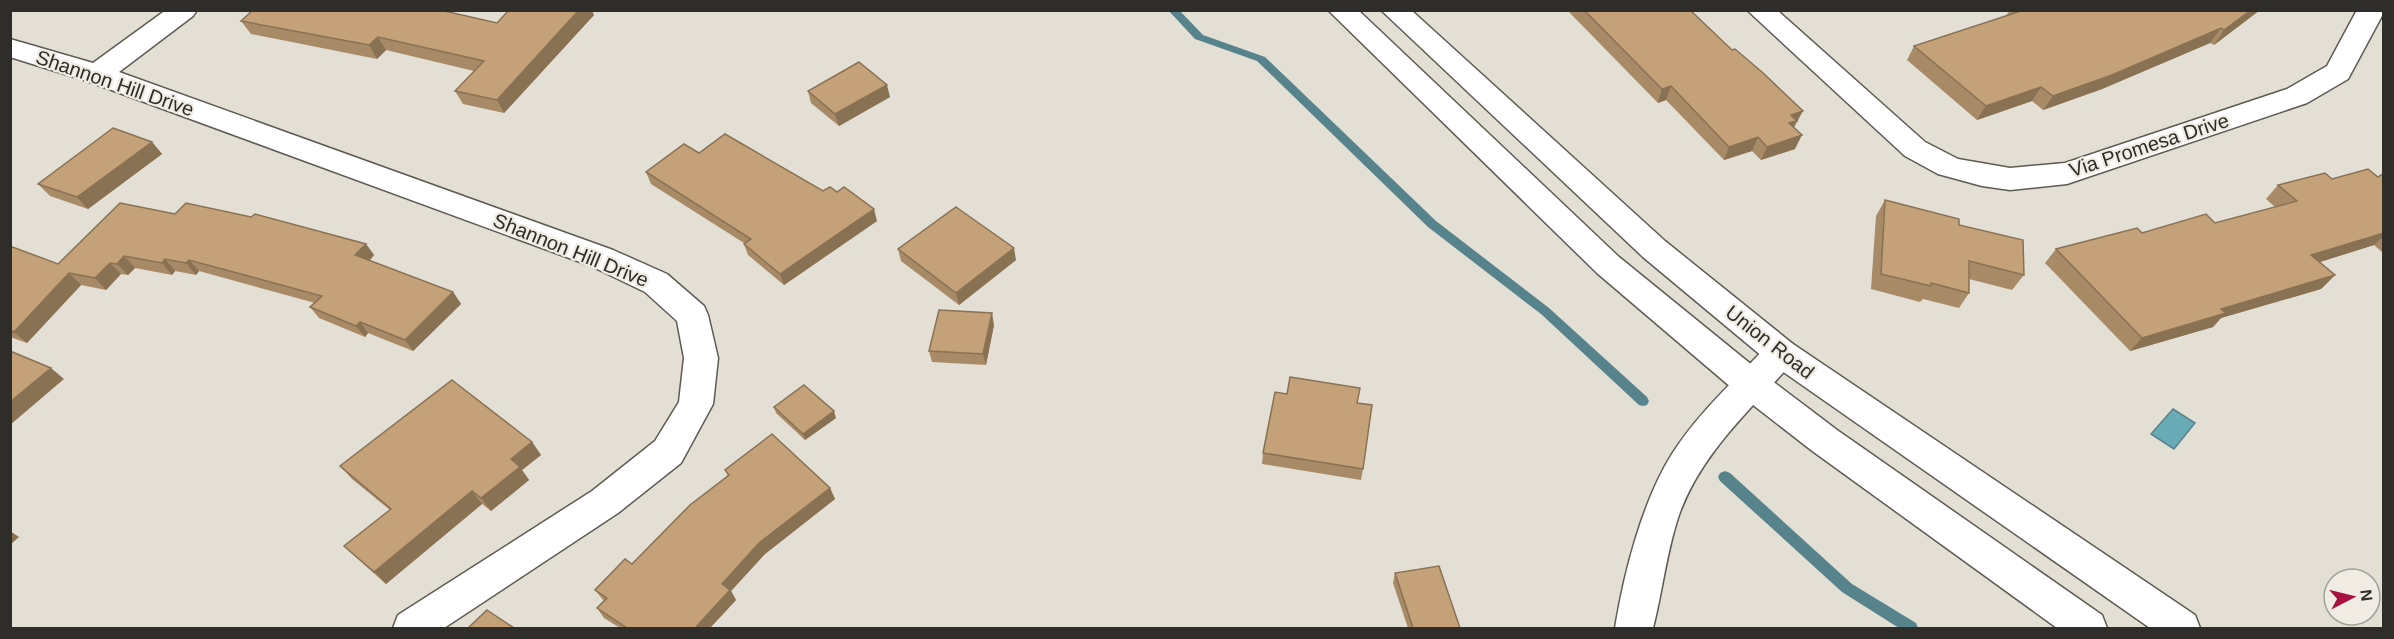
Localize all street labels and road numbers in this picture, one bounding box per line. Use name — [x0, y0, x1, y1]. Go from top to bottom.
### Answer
street label: Shannon Hill Drive — [33, 46, 197, 120]
street label: Via Promesa Drive — [2066, 109, 2232, 181]
street label: Shannon Hill Drive — [490, 209, 652, 291]
street label: Union Road — [1722, 301, 1818, 383]

